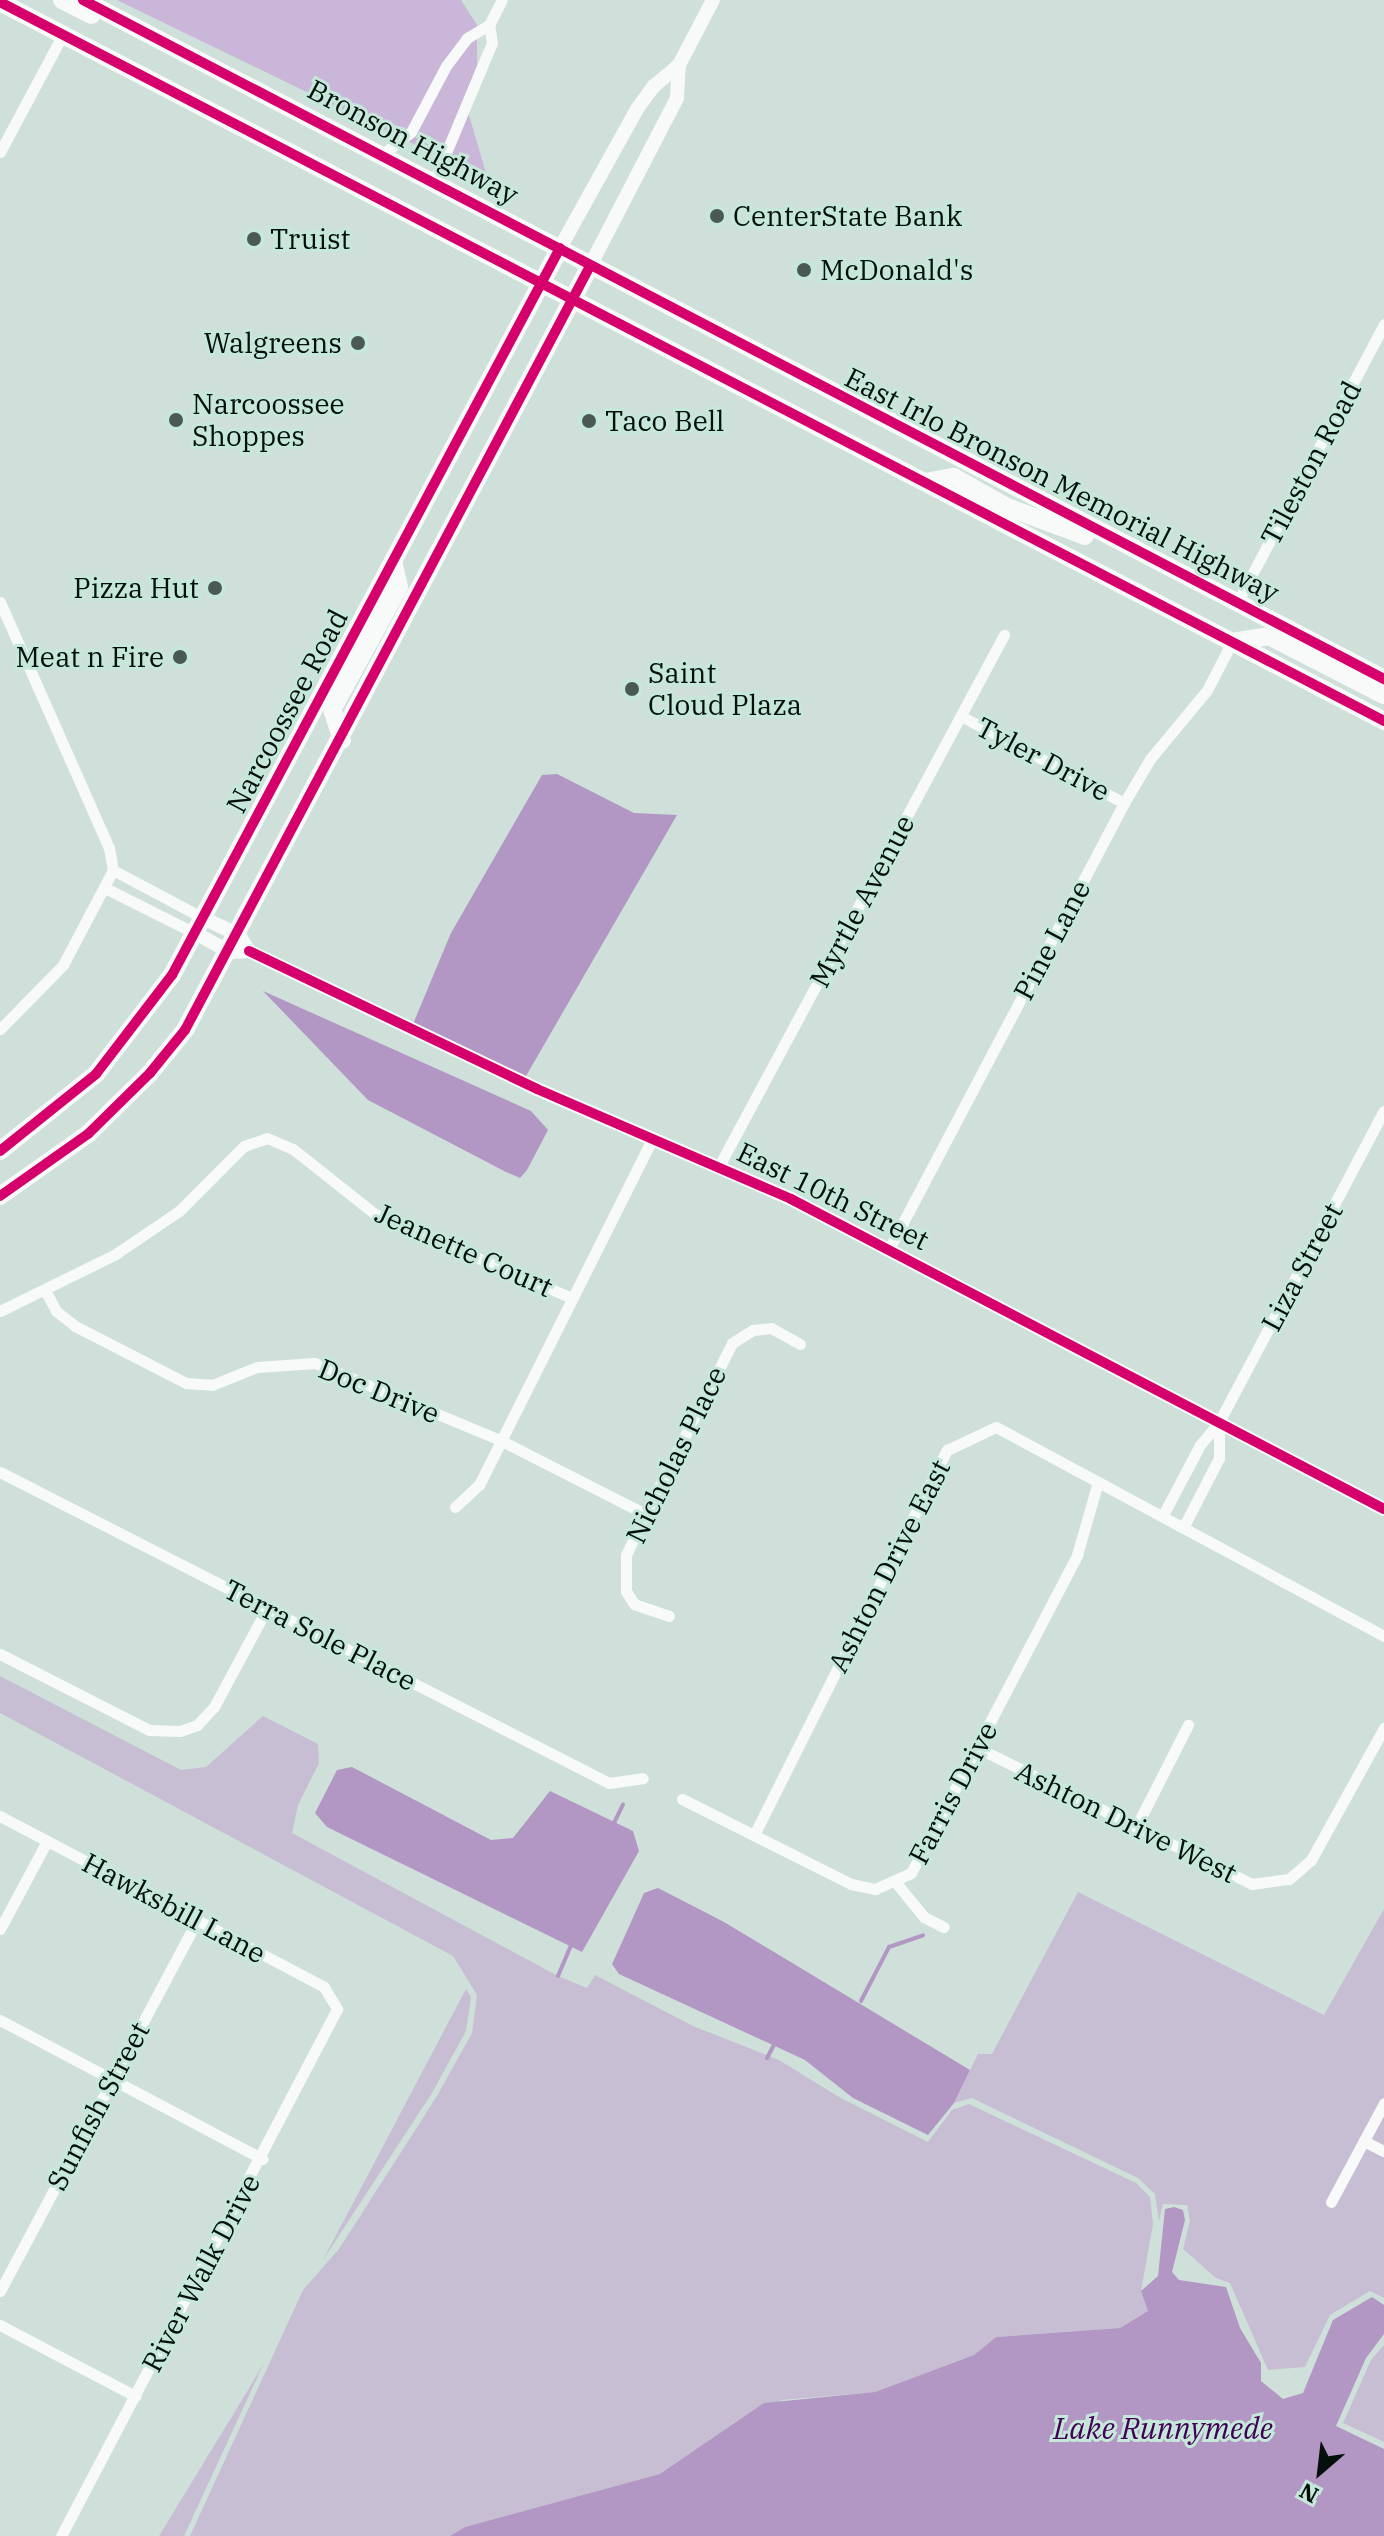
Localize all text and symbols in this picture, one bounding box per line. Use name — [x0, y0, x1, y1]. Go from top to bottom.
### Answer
street label: Bronson Highway — [302, 72, 524, 212]
place label: CenterState Bank — [733, 199, 962, 233]
marker: CenterState Bank — [708, 207, 726, 225]
place label: Truist — [270, 222, 350, 256]
marker: Truist — [245, 230, 263, 248]
place label: McDonald's — [820, 253, 973, 287]
marker: McDonald's — [795, 261, 813, 279]
place label: Walgreens — [204, 326, 342, 360]
marker: Walgreens — [349, 334, 367, 352]
street label: East Irlo Bronson Memorial Highway — [839, 360, 1285, 610]
street label: Tileston Road — [1254, 375, 1368, 551]
place label: Narcoossee Shoppes — [192, 387, 345, 453]
place label: Taco Bell — [605, 404, 724, 438]
marker: Narcoossee Shoppes — [167, 411, 185, 429]
marker: Taco Bell — [580, 412, 598, 430]
place label: Pizza Hut — [73, 571, 199, 605]
marker: Pizza Hut — [206, 579, 224, 597]
street label: Narcoossee Road — [219, 603, 355, 819]
place label: Meat n Fire — [15, 640, 164, 674]
marker: Meat n Fire — [171, 648, 189, 666]
place label: Saint Cloud Plaza — [648, 656, 802, 722]
marker: Saint Cloud Plaza — [623, 680, 641, 698]
street label: Tyler Drive — [971, 710, 1115, 808]
street label: Myrtle Avenue — [803, 809, 921, 993]
street label: Pine Lane — [1007, 874, 1097, 1006]
street label: East 10th Street — [732, 1135, 934, 1257]
street label: Jeanette Court — [370, 1196, 558, 1304]
street label: Liza Street — [1254, 1197, 1350, 1337]
street label: Doc Drive — [314, 1352, 444, 1430]
street label: Nicholas Place — [619, 1361, 733, 1549]
street label: Ashton Drive East — [821, 1454, 957, 1678]
street label: Terra Sole Place — [218, 1572, 422, 1698]
street label: Farris Drive — [902, 1716, 1004, 1870]
street label: Ashton Drive West — [1010, 1754, 1242, 1890]
street label: Hawksbill Lane — [77, 1846, 271, 1970]
street label: Sunfish Street — [40, 2016, 156, 2196]
street label: River Walk Drive — [135, 2168, 267, 2378]
water label: Lake Runnymede — [1053, 2410, 1273, 2446]
north arrow — [1280, 2432, 1360, 2512]
text: N — [1294, 2477, 1323, 2511]

